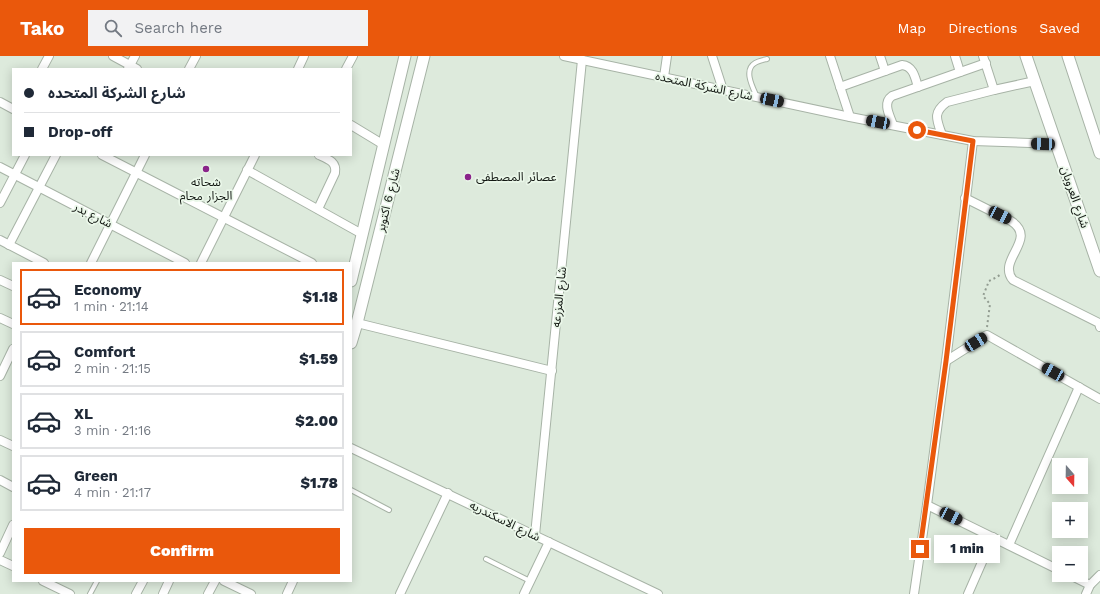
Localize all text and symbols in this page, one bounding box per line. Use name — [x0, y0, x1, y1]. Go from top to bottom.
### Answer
search box — [88, 10, 368, 46]
text: Tako — [20, 17, 64, 40]
icon: search — [102, 17, 124, 39]
text: Search here — [134, 19, 222, 37]
text: Map — [898, 20, 926, 36]
text: Directions — [948, 20, 1017, 36]
text: Saved — [1039, 20, 1080, 36]
street label: شارع الشركة المتحده — [654, 69, 754, 105]
text: شارع الشركة المتحده — [48, 84, 186, 102]
car — [759, 92, 785, 108]
car — [865, 114, 891, 130]
route start — [908, 121, 926, 139]
text: Drop-off — [48, 123, 113, 141]
car — [1031, 138, 1055, 150]
marker: شحاته الجزار محام — [201, 164, 211, 174]
street label: شارع العروبان — [1056, 164, 1092, 231]
street label: شارع 6 اكتوبر — [373, 167, 405, 235]
place label: عصائر المصطفى — [476, 170, 557, 184]
marker: عصائر المصطفى — [463, 172, 473, 182]
place label: شحاته الجزار محام — [180, 175, 232, 205]
street label: شارع بدر — [70, 199, 115, 232]
car — [987, 204, 1013, 226]
street label: شارع المزرعه — [549, 266, 571, 328]
icon: car — [26, 279, 62, 315]
text: Economy — [74, 281, 141, 299]
text: $1.18 — [302, 288, 338, 306]
text: 1 min · 21:14 — [74, 299, 149, 314]
car — [963, 331, 989, 353]
icon: car — [26, 341, 62, 377]
text: Comfort — [74, 343, 135, 361]
text: $1.59 — [299, 350, 338, 368]
text: 2 min · 21:15 — [74, 361, 151, 376]
car — [1040, 361, 1066, 383]
icon: car — [26, 403, 62, 439]
text: XL — [74, 405, 93, 423]
text: $2.00 — [295, 412, 338, 430]
text: 3 min · 21:16 — [74, 423, 151, 438]
north arrow — [1052, 458, 1088, 494]
map controls — [1052, 458, 1088, 582]
icon: car — [26, 465, 62, 501]
text: Green — [74, 467, 118, 485]
text: $1.78 — [300, 474, 338, 492]
text: 4 min · 21:17 — [74, 485, 151, 500]
street label: شارع الاسكندريه — [467, 498, 543, 546]
button: + — [1052, 502, 1088, 538]
car — [938, 505, 964, 527]
button: Confirm — [24, 528, 340, 574]
callout: 1 min — [934, 535, 1000, 563]
route end — [911, 540, 929, 558]
text: 1 min — [950, 541, 984, 556]
button: − — [1052, 546, 1088, 582]

